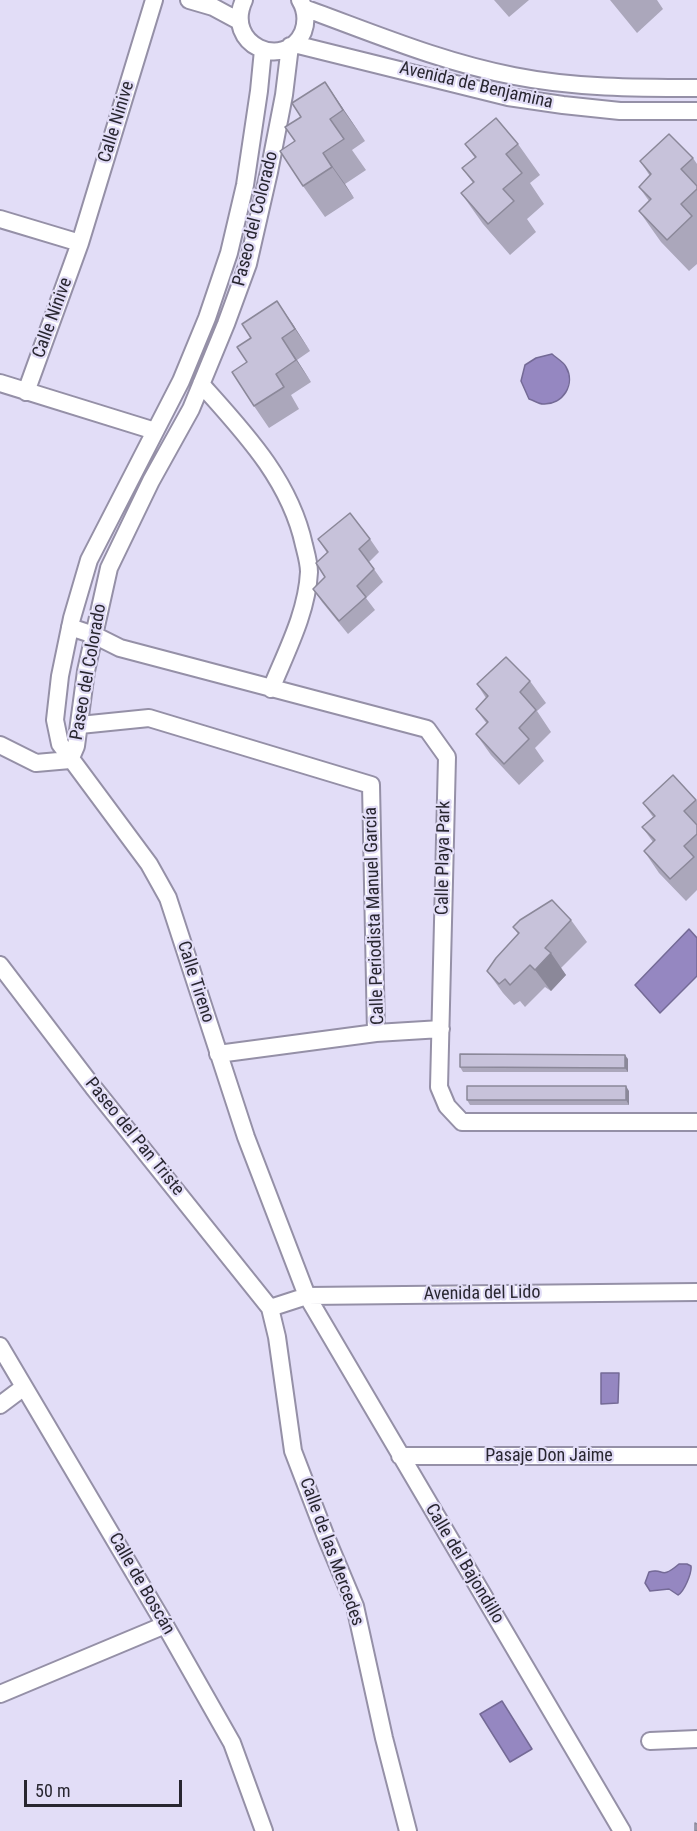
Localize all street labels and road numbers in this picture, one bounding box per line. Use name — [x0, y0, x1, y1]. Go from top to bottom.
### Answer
street label: Avenida de Benjamina — [397, 58, 555, 114]
street label: Calle Ninive — [94, 79, 140, 165]
street label: Paseo del Colorado — [229, 149, 283, 289]
street label: Calle Nínive — [29, 275, 77, 361]
street label: Paseo del Colorado — [66, 602, 112, 742]
street label: Calle Playa Park — [432, 801, 456, 915]
street label: Calle Periodista Manuel García — [360, 807, 390, 1025]
street label: Calle Tireno — [172, 938, 218, 1026]
street label: Paseo del Pan Triste — [80, 1074, 188, 1200]
street label: Avenida del Lido — [423, 1282, 541, 1306]
street label: Pasaje Don Jaime — [485, 1445, 613, 1467]
street label: Calle de las Mercedes — [294, 1475, 368, 1629]
street label: Calle del Bajondillo — [420, 1500, 508, 1628]
street label: Calle de Boscán — [103, 1529, 179, 1639]

